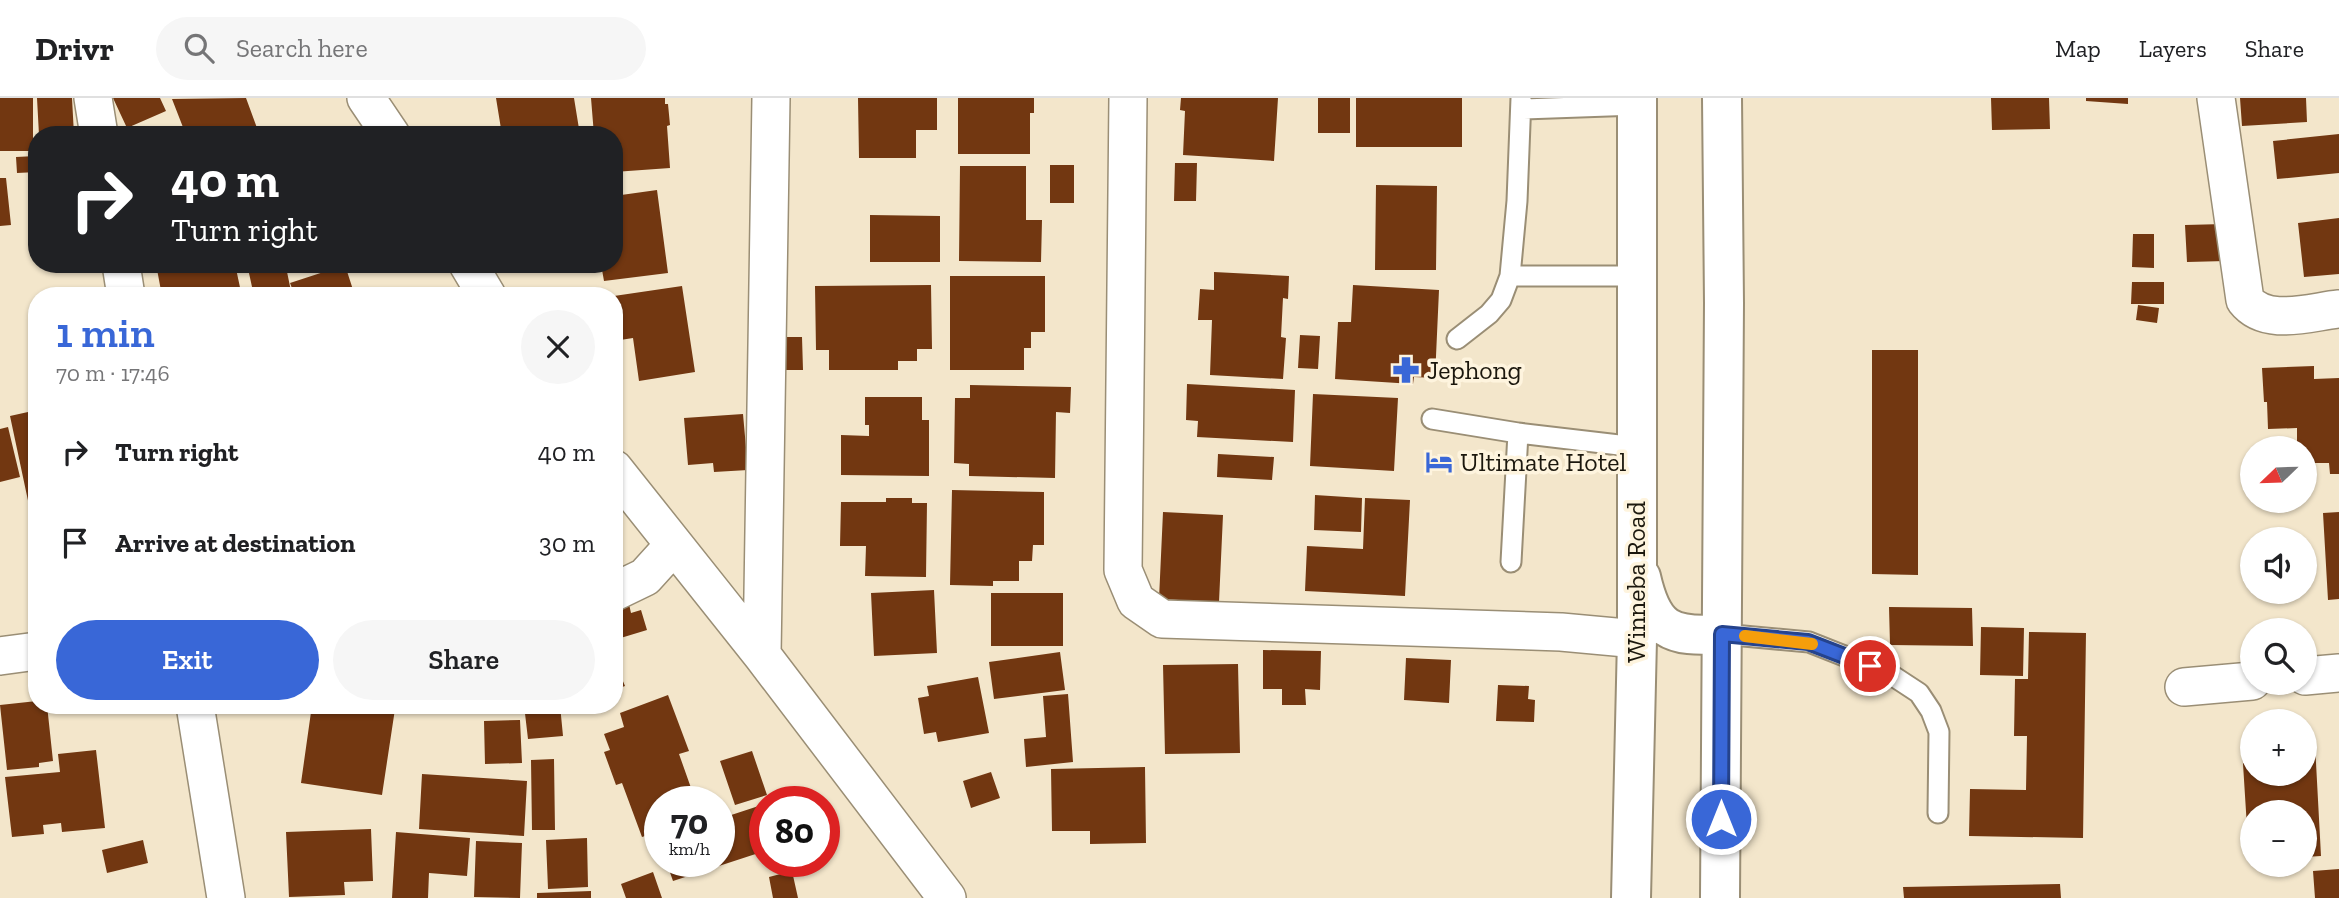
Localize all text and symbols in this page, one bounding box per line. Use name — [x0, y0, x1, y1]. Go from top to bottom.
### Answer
search box — [156, 17, 646, 80]
text: Drivr — [35, 29, 114, 68]
icon: search — [180, 29, 218, 67]
text: Search here — [236, 32, 368, 64]
text: Map — [2055, 34, 2101, 63]
text: Layers — [2139, 34, 2207, 63]
text: Share — [2245, 34, 2304, 63]
text: 40 m — [171, 151, 279, 210]
icon: right — [56, 154, 147, 245]
text: Turn right — [171, 211, 318, 249]
text: 1 min — [56, 307, 155, 358]
button: close — [521, 310, 595, 384]
place label: Jephong — [1427, 354, 1522, 386]
pharmacy icon: Jephong — [1391, 355, 1421, 385]
text: 70 m · 17:46 — [56, 359, 170, 387]
icon: right — [56, 433, 94, 471]
text: Turn right — [115, 436, 238, 468]
text: 40 m — [538, 436, 595, 468]
north arrow — [2240, 436, 2317, 513]
map controls — [2240, 436, 2317, 877]
place label: Ultimate Hotel — [1460, 446, 1627, 478]
hotel icon: Ultimate Hotel — [1424, 447, 1454, 477]
street label: Winneba Road — [1620, 501, 1652, 663]
icon: arrive — [56, 524, 94, 562]
text: Arrive at destination — [115, 527, 355, 559]
text: 30 m — [539, 527, 595, 559]
button: sound — [2240, 527, 2317, 604]
button: search — [2240, 618, 2317, 695]
button: Exit — [56, 620, 319, 700]
button: Share — [333, 620, 595, 700]
pin — [1840, 636, 1900, 696]
icon: arrive — [1851, 647, 1889, 685]
button: + — [2240, 709, 2317, 786]
position arrow — [1684, 782, 1758, 856]
speed limit sign: 80 — [749, 786, 840, 877]
button: − — [2240, 800, 2317, 877]
text: 70 — [671, 801, 708, 843]
text: km/h — [669, 838, 710, 860]

